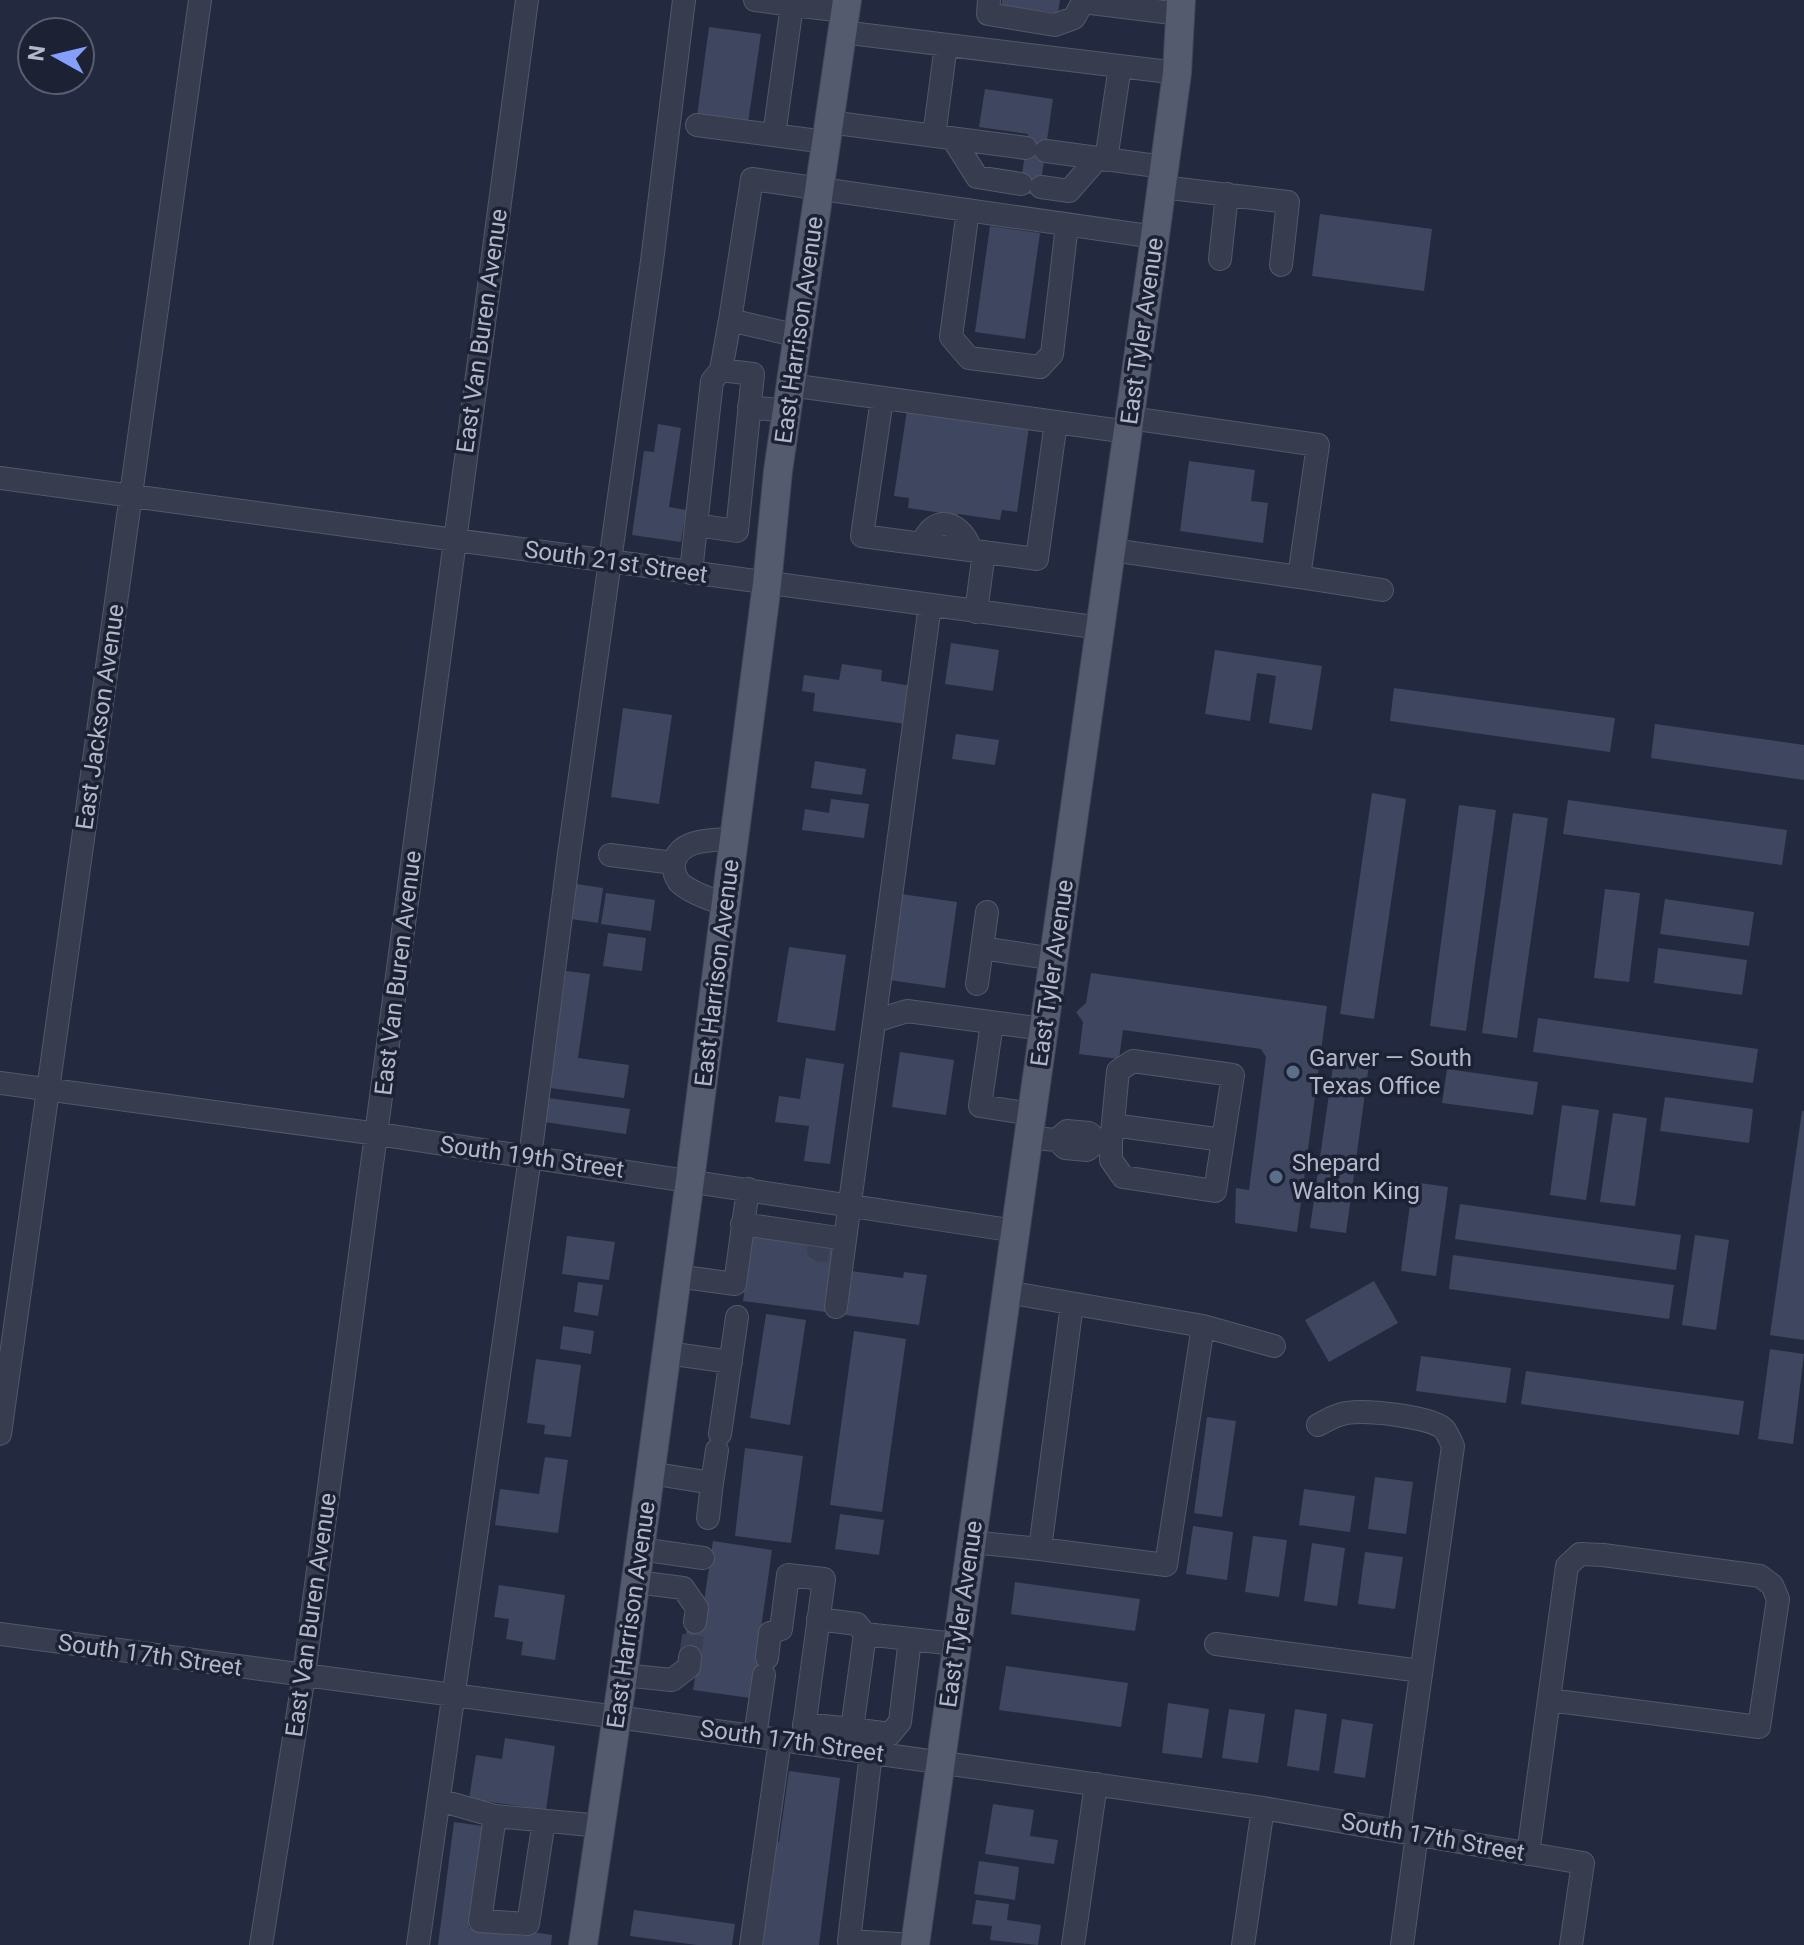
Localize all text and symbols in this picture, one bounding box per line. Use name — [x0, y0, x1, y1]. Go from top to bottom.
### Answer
north arrow — [16, 16, 96, 96]
text: N — [23, 44, 50, 63]
street label: East Van Buren Avenue — [451, 207, 513, 455]
street label: East Harrison Avenue — [769, 215, 829, 445]
street label: East Tyler Avenue — [1115, 236, 1169, 426]
street label: South 21st Street — [523, 535, 710, 589]
street label: East Jackson Avenue — [70, 602, 130, 832]
street label: East Van Buren Avenue — [369, 849, 427, 1097]
street label: East Harrison Avenue — [689, 858, 745, 1088]
street label: East Tyler Avenue — [1025, 878, 1079, 1068]
place label: Garver — South Texas Office — [1309, 1044, 1472, 1100]
marker: Garver — South Texas Office — [1284, 1063, 1302, 1081]
street label: South 19th Street — [438, 1130, 626, 1184]
place label: Shepard Walton King — [1292, 1149, 1420, 1205]
marker: Shepard Walton King — [1267, 1168, 1285, 1186]
street label: East Van Buren Avenue — [280, 1491, 342, 1739]
street label: East Harrison Avenue — [601, 1500, 661, 1730]
street label: East Tyler Avenue — [934, 1519, 988, 1709]
street label: South 17th Street — [56, 1628, 244, 1682]
street label: South 17th Street — [698, 1714, 886, 1768]
street label: South 17th Street — [1339, 1807, 1527, 1867]

